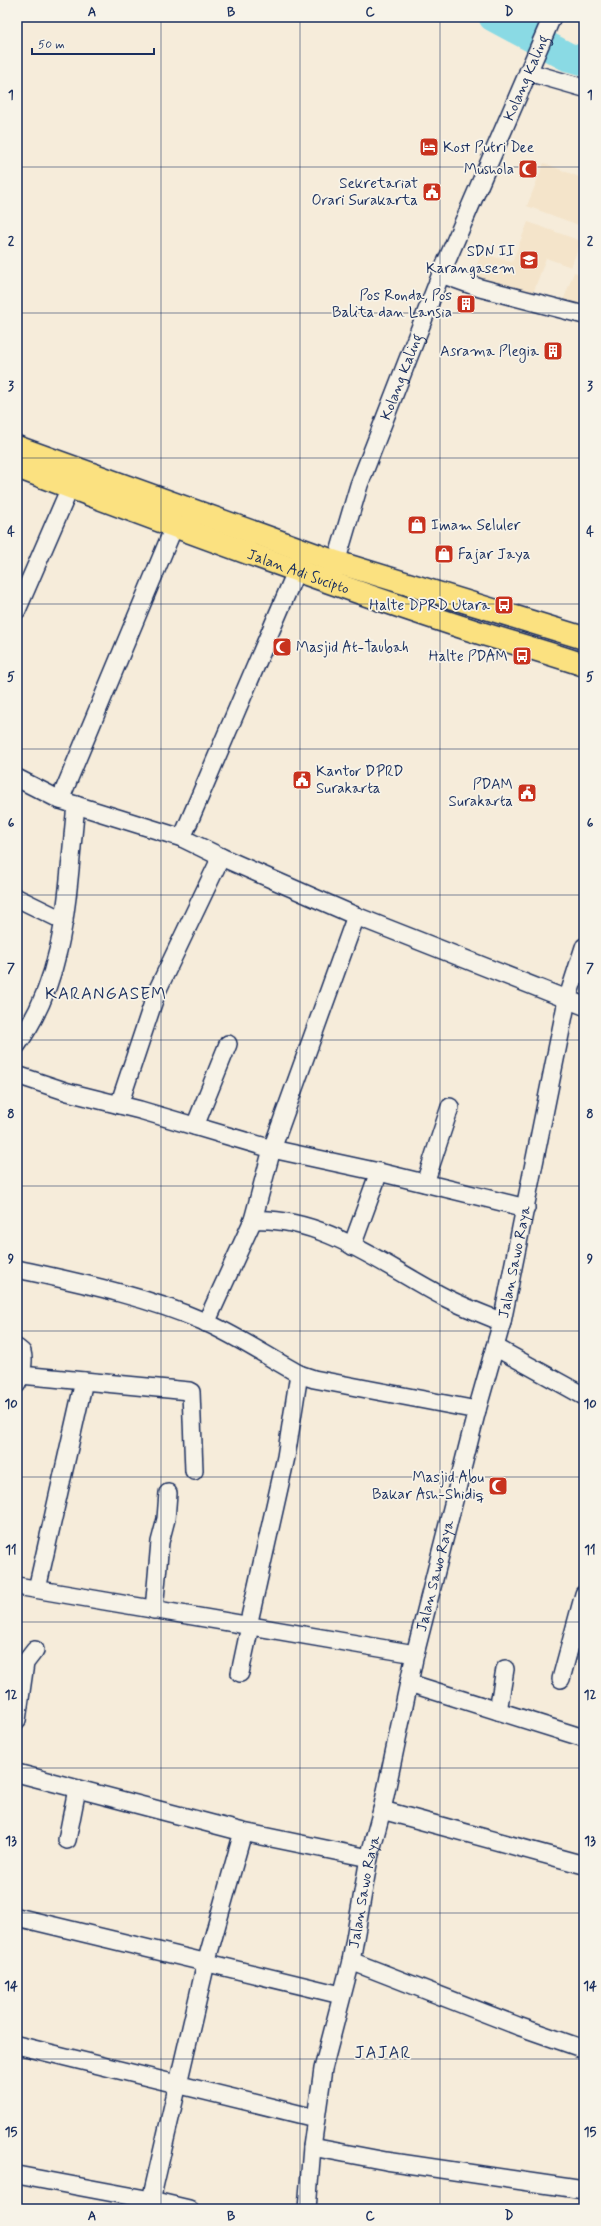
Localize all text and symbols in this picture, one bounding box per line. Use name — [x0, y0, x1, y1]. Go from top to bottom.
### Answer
text: A — [88, 4, 96, 21]
text: B — [227, 4, 236, 21]
text: C — [365, 4, 375, 21]
text: D — [505, 4, 514, 21]
scale bar — [32, 30, 154, 56]
street label: Kolang Kaling — [499, 32, 555, 124]
text: 50 m — [38, 37, 65, 53]
text: 1 — [8, 87, 14, 104]
text: 1 — [587, 87, 593, 104]
hotel icon: Kost Putri Dee — [418, 136, 440, 158]
place label: Kost Putri Dee — [443, 138, 534, 158]
mosque icon: Mushola — [517, 158, 539, 180]
place label: Mushola — [464, 160, 514, 180]
place label: Sekretariat Orari Surakarta — [312, 174, 418, 211]
public building icon: Sekretariat Orari Surakarta — [421, 181, 443, 203]
text: 2 — [8, 233, 15, 250]
text: 2 — [587, 233, 594, 250]
place label: SDN II Karangasem — [426, 242, 515, 279]
school or university icon: SDN II Karangasem — [518, 249, 540, 271]
place label: Pos Ronda, Pos Balita dan Lansia — [332, 286, 452, 323]
building icon: Pos Ronda, Pos Balita dan Lansia — [455, 293, 477, 315]
street label: Kolang Kaling — [376, 331, 429, 423]
building icon: Asrama Plegia — [542, 340, 564, 362]
place label: Asrama Plegia — [440, 342, 540, 363]
text: 3 — [8, 378, 14, 395]
text: 3 — [587, 378, 593, 395]
shop icon: Imam Seluler — [406, 514, 428, 536]
place label: Imam Seluler — [431, 516, 521, 536]
text: 4 — [7, 524, 15, 541]
text: 4 — [586, 524, 594, 541]
shop icon: Fajar Jaya — [433, 543, 455, 565]
street label: Jalan Adi Sucipto — [244, 545, 352, 599]
place label: Fajar Jaya — [458, 545, 531, 565]
bus stop icon: Halte DPRD Utara — [493, 594, 515, 616]
place label: Halte DPRD Utara — [369, 596, 491, 616]
mosque icon: Masjid At-Taubah — [271, 636, 293, 658]
place label: Masjid At-Taubah — [296, 638, 409, 658]
bus stop icon: Halte PDAM — [511, 645, 533, 667]
place label: Halte PDAM — [429, 647, 508, 667]
text: 5 — [7, 669, 15, 686]
text: 5 — [586, 669, 594, 686]
place label: Kantor DPRD Surakarta — [316, 762, 403, 799]
public building icon: Kantor DPRD Surakarta — [291, 769, 313, 791]
place label: PDAM Surakarta — [449, 775, 513, 812]
public building icon: PDAM Surakarta — [516, 782, 538, 804]
text: 6 — [8, 815, 15, 832]
text: 6 — [587, 815, 594, 832]
text: 7 — [7, 960, 15, 977]
text: 7 — [586, 960, 594, 977]
district label: KARANGASEM — [45, 983, 167, 1005]
text: 8 — [7, 1106, 15, 1123]
text: 8 — [586, 1106, 594, 1123]
street label: Jalan Sawo Raya — [494, 1203, 536, 1320]
text: 9 — [8, 1251, 15, 1268]
text: 9 — [587, 1251, 594, 1268]
text: 10 — [4, 1396, 18, 1413]
text: 10 — [583, 1396, 597, 1413]
place label: Masjid Abu Bakar Ash-Shidiq — [372, 1468, 484, 1505]
mosque icon: Masjid Abu Bakar Ash-Shidiq — [487, 1475, 509, 1497]
street label: Jalan Sawo Raya — [412, 1517, 460, 1634]
text: 11 — [5, 1542, 17, 1559]
text: 11 — [584, 1542, 596, 1559]
text: 12 — [5, 1687, 17, 1704]
text: 12 — [584, 1687, 596, 1704]
street label: Jalan Sawo Raya — [344, 1832, 386, 1950]
text: 13 — [5, 1833, 17, 1850]
text: 13 — [584, 1833, 596, 1850]
text: 14 — [4, 1978, 18, 1995]
text: 14 — [583, 1978, 597, 1995]
district label: JAJAR — [355, 2042, 411, 2064]
text: 15 — [5, 2124, 17, 2141]
text: 15 — [584, 2124, 596, 2141]
text: A — [88, 2208, 96, 2225]
text: B — [227, 2208, 236, 2225]
text: C — [365, 2208, 375, 2225]
text: D — [505, 2208, 514, 2225]

